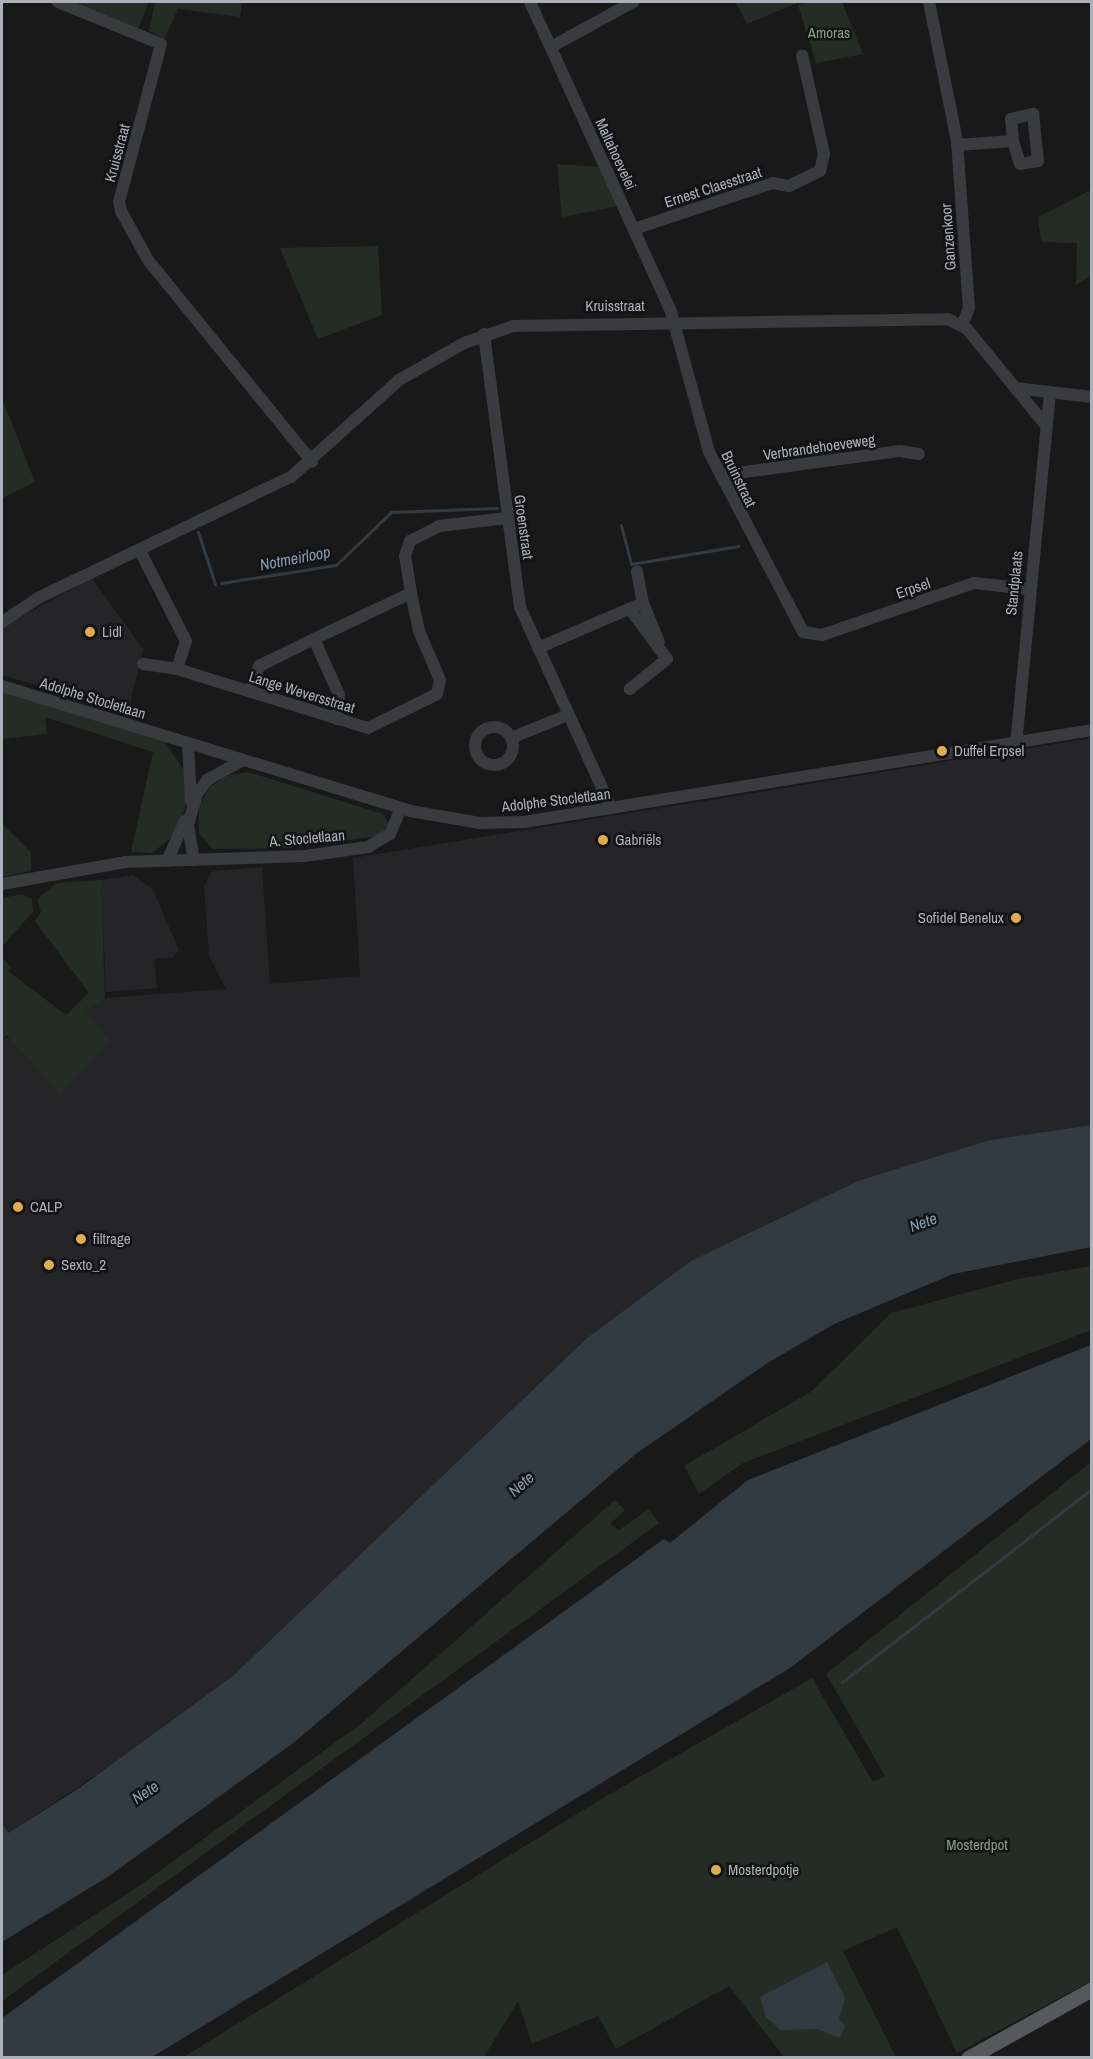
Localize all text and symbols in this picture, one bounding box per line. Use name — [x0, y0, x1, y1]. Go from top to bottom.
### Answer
park label: Amoras — [808, 24, 850, 42]
street label: Maltahoevelei — [592, 115, 640, 193]
street label: Kruisstraat — [101, 122, 133, 184]
street label: Ernest Claesstraat — [662, 163, 764, 211]
street label: Ganzenkoor — [937, 203, 959, 271]
street label: Kruisstraat — [585, 297, 645, 315]
street label: Verbrandehoeveweg — [762, 430, 876, 464]
street label: Bruinstraat — [718, 448, 760, 510]
street label: Groenstraat — [511, 494, 537, 560]
water label: Notmeirloop — [258, 542, 332, 574]
street label: Standplaats — [1002, 550, 1026, 616]
street label: Erpsel — [894, 574, 932, 602]
place label: Lidl — [102, 623, 122, 641]
marker: Lidl — [83, 625, 97, 639]
street label: Lange Weversstraat — [247, 667, 357, 717]
street label: Adolphe Stocletlaan — [38, 673, 148, 723]
place label: Duffel Erpsel — [954, 742, 1024, 760]
marker: Duffel Erpsel — [935, 744, 949, 758]
street label: Adolphe Stocletlaan — [501, 784, 611, 816]
street label: A. Stocletlaan — [268, 826, 346, 850]
place label: Gabriëls — [615, 831, 661, 849]
marker: Gabriëls — [596, 833, 610, 847]
place label: Sofidel Benelux — [918, 909, 1004, 927]
marker: Sofidel Benelux — [1009, 911, 1023, 925]
place label: CALP — [30, 1198, 62, 1216]
marker: CALP — [11, 1200, 25, 1214]
water label: Nete — [907, 1208, 939, 1236]
place label: filtrage — [93, 1230, 131, 1248]
marker: filtrage — [74, 1232, 88, 1246]
place label: Sexto_2 — [61, 1256, 106, 1274]
marker: Sexto_2 — [42, 1258, 56, 1272]
water label: Nete — [504, 1468, 538, 1500]
water label: Nete — [128, 1776, 162, 1808]
park label: Mosterdpot — [946, 1836, 1008, 1854]
place label: Mosterdpotje — [728, 1861, 799, 1879]
marker: Mosterdpotje — [709, 1863, 723, 1877]

